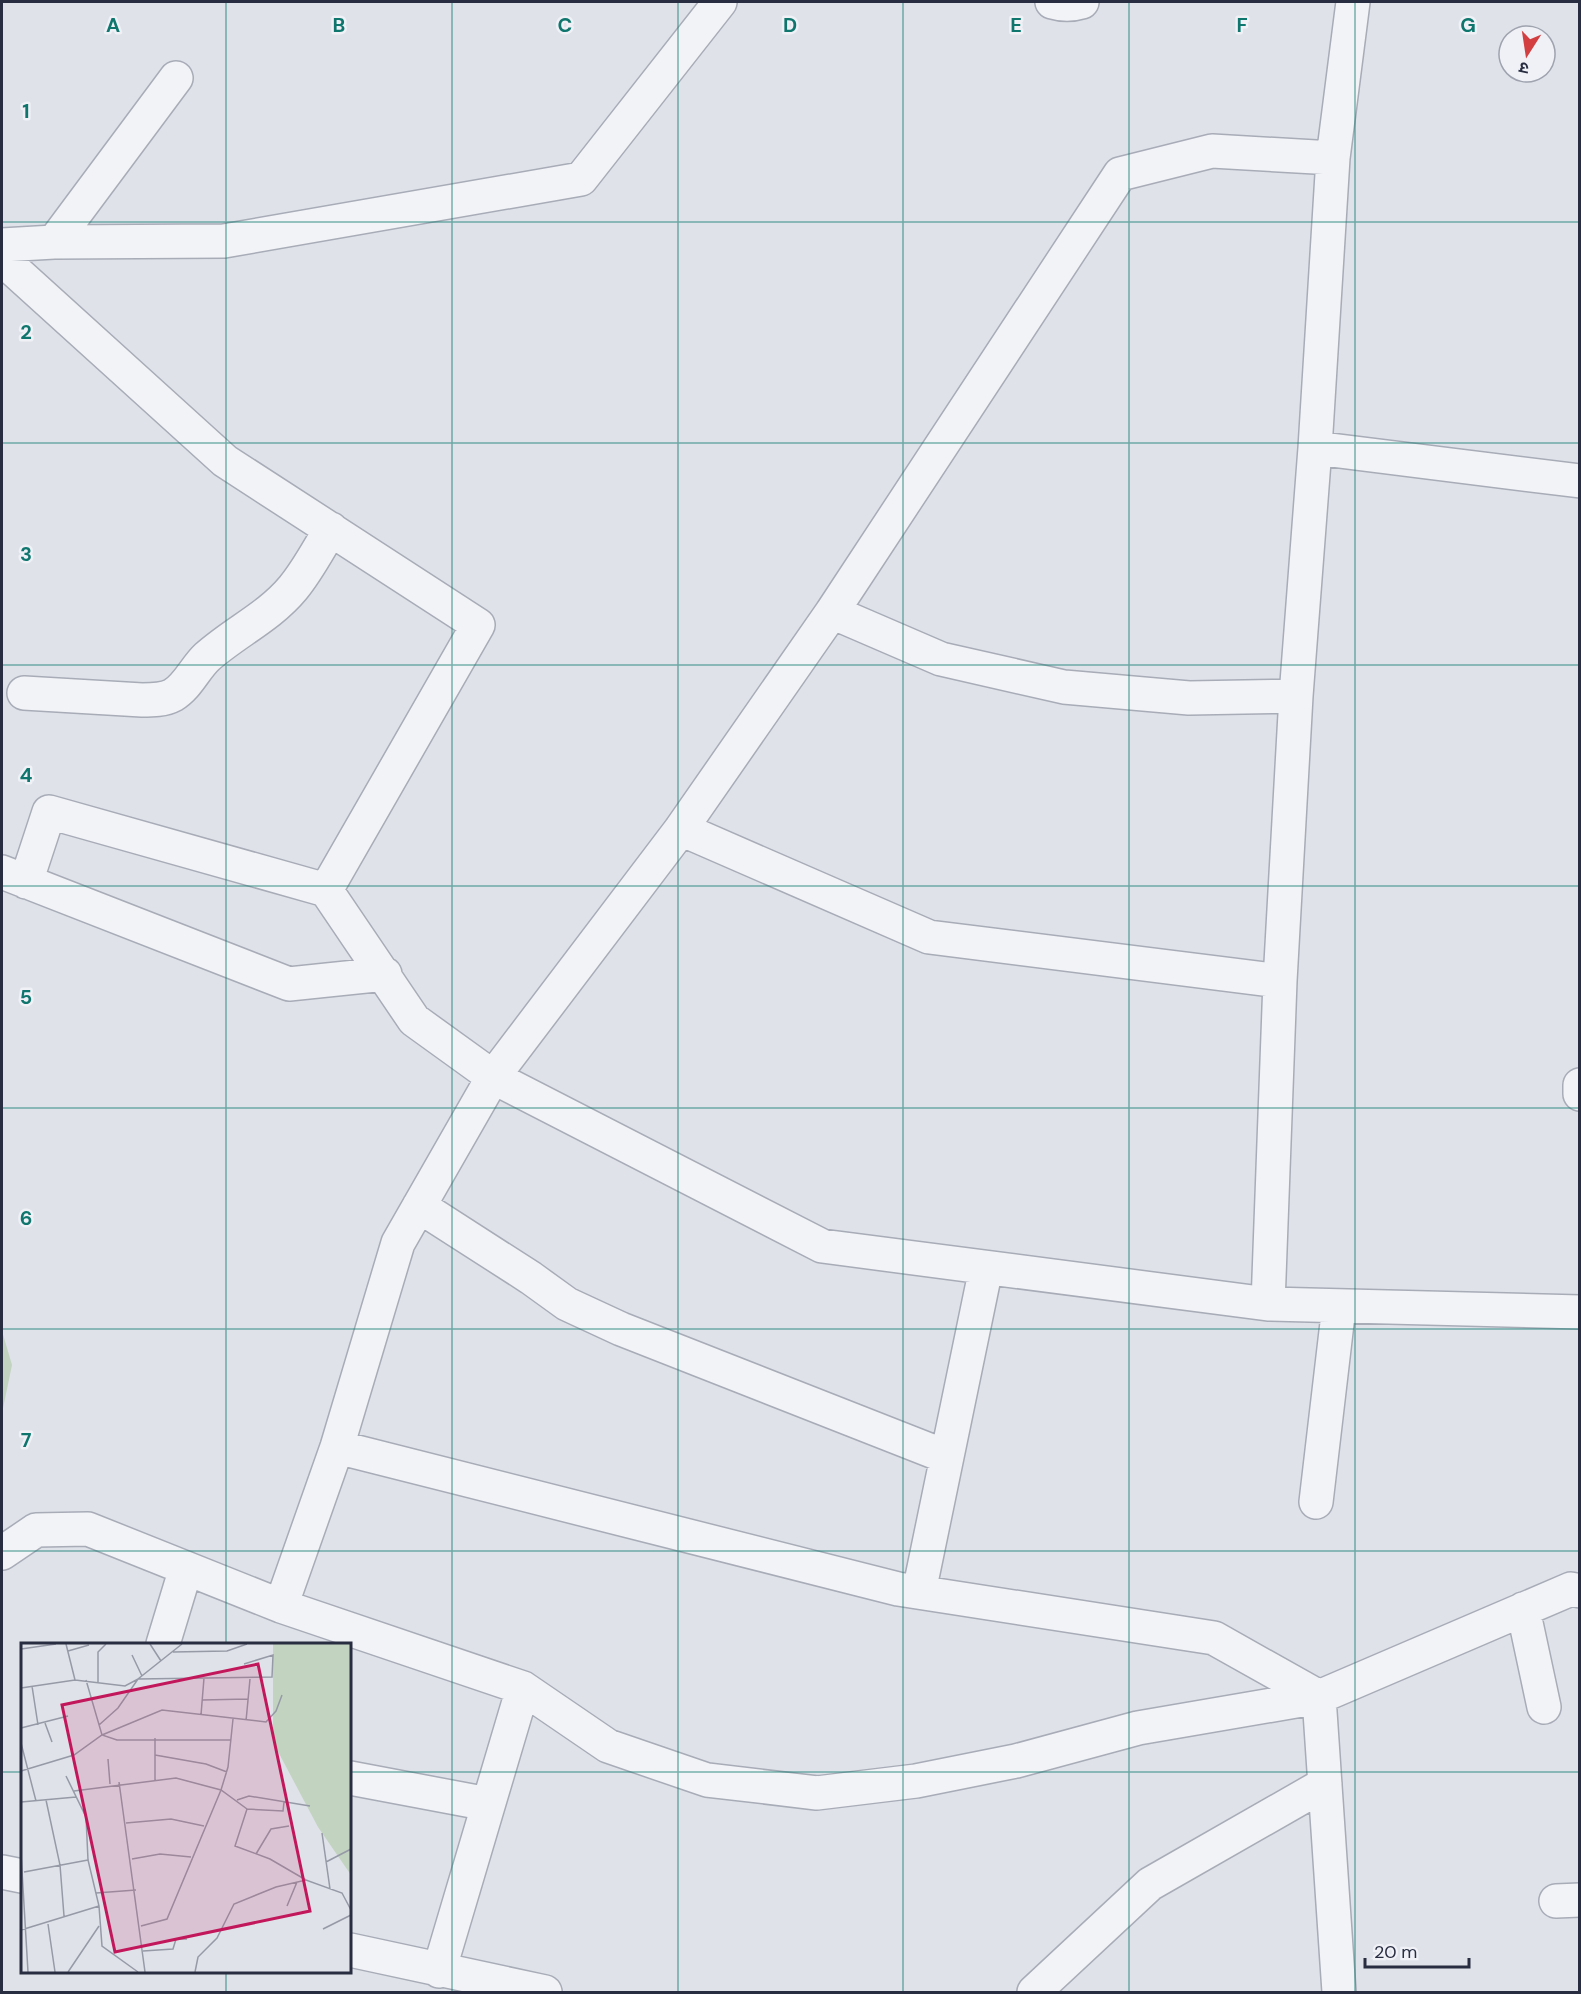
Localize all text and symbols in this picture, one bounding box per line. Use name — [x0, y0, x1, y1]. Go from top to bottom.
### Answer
text: A — [106, 12, 120, 38]
text: B — [333, 12, 345, 38]
text: C — [558, 12, 572, 38]
text: D — [783, 12, 797, 38]
text: E — [1010, 12, 1022, 38]
text: F — [1236, 12, 1248, 38]
text: G — [1460, 12, 1476, 38]
north arrow — [1497, 24, 1557, 84]
text: उ — [1517, 57, 1531, 79]
text: 1 — [22, 98, 30, 124]
text: 2 — [20, 319, 32, 345]
text: 3 — [20, 541, 32, 567]
text: 4 — [20, 762, 33, 788]
text: 5 — [20, 984, 32, 1010]
text: 6 — [20, 1205, 32, 1231]
text: 7 — [21, 1427, 32, 1453]
inset map — [21, 1643, 351, 1973]
scale bar — [1365, 1931, 1468, 1969]
text: 20 m — [1374, 1940, 1417, 1964]

